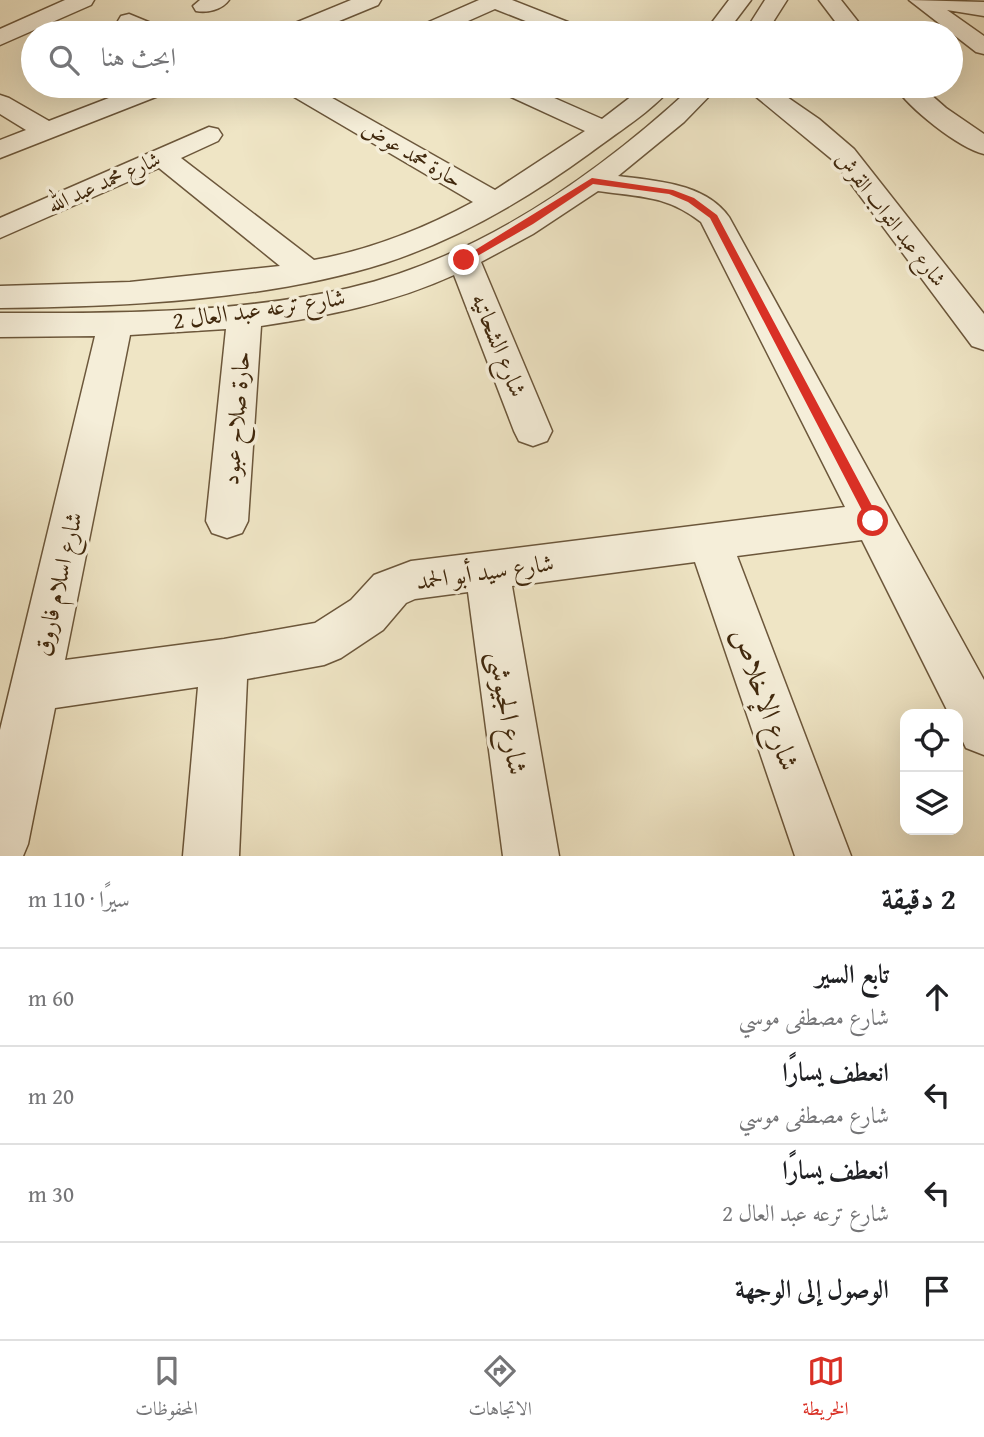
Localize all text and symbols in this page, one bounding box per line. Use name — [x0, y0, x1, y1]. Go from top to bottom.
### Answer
search box — [21, 21, 963, 98]
text: ابحث هنا — [101, 37, 176, 76]
icon: search — [45, 41, 83, 79]
street label: حارة محمد عوض — [356, 112, 468, 195]
street label: شارع محمد عبد الله — [42, 142, 166, 223]
street label: شارع عبد التواب القرش — [826, 144, 954, 295]
route end — [448, 244, 479, 275]
street label: شارع ترعه عبد العال 2 — [170, 279, 348, 341]
street label: شارع الشحاتيه — [460, 288, 536, 403]
street label: حارة صلاح عبود — [212, 349, 263, 487]
route start — [857, 505, 888, 536]
street label: شارع اسلام فاروق — [24, 508, 95, 660]
street label: شارع سيد أبو الحمد — [414, 545, 557, 601]
street label: شارع الإخلاص — [718, 622, 811, 777]
street label: شارع الجيوشى — [476, 648, 540, 779]
map controls — [900, 709, 963, 835]
button: locate — [900, 709, 963, 772]
button: layers — [900, 772, 963, 835]
text: 2 دقيقة — [881, 876, 956, 920]
text: سيرًا · 110 m — [28, 882, 130, 915]
text: تابع السير — [815, 954, 889, 993]
icon: ahead — [918, 978, 956, 1016]
text: 60 m — [28, 981, 74, 1014]
text: شارع مصطفى موسي — [738, 1000, 889, 1033]
text: انعطف يسارًا — [782, 1052, 889, 1091]
icon: left — [918, 1076, 956, 1114]
text: 20 m — [28, 1079, 74, 1112]
text: شارع مصطفى موسي — [738, 1098, 889, 1131]
text: انعطف يسارًا — [782, 1150, 889, 1189]
icon: left — [918, 1174, 956, 1212]
text: 30 m — [28, 1177, 74, 1210]
text: شارع ترعه عبد العال 2 — [722, 1196, 889, 1229]
text: الوصول إلى الوجهة — [735, 1269, 889, 1308]
icon: arrive — [918, 1272, 956, 1310]
tab: المحفوظات — [135, 1352, 198, 1427]
tab: الاتجاهات — [469, 1352, 532, 1427]
tab: الخريطة — [802, 1352, 849, 1427]

